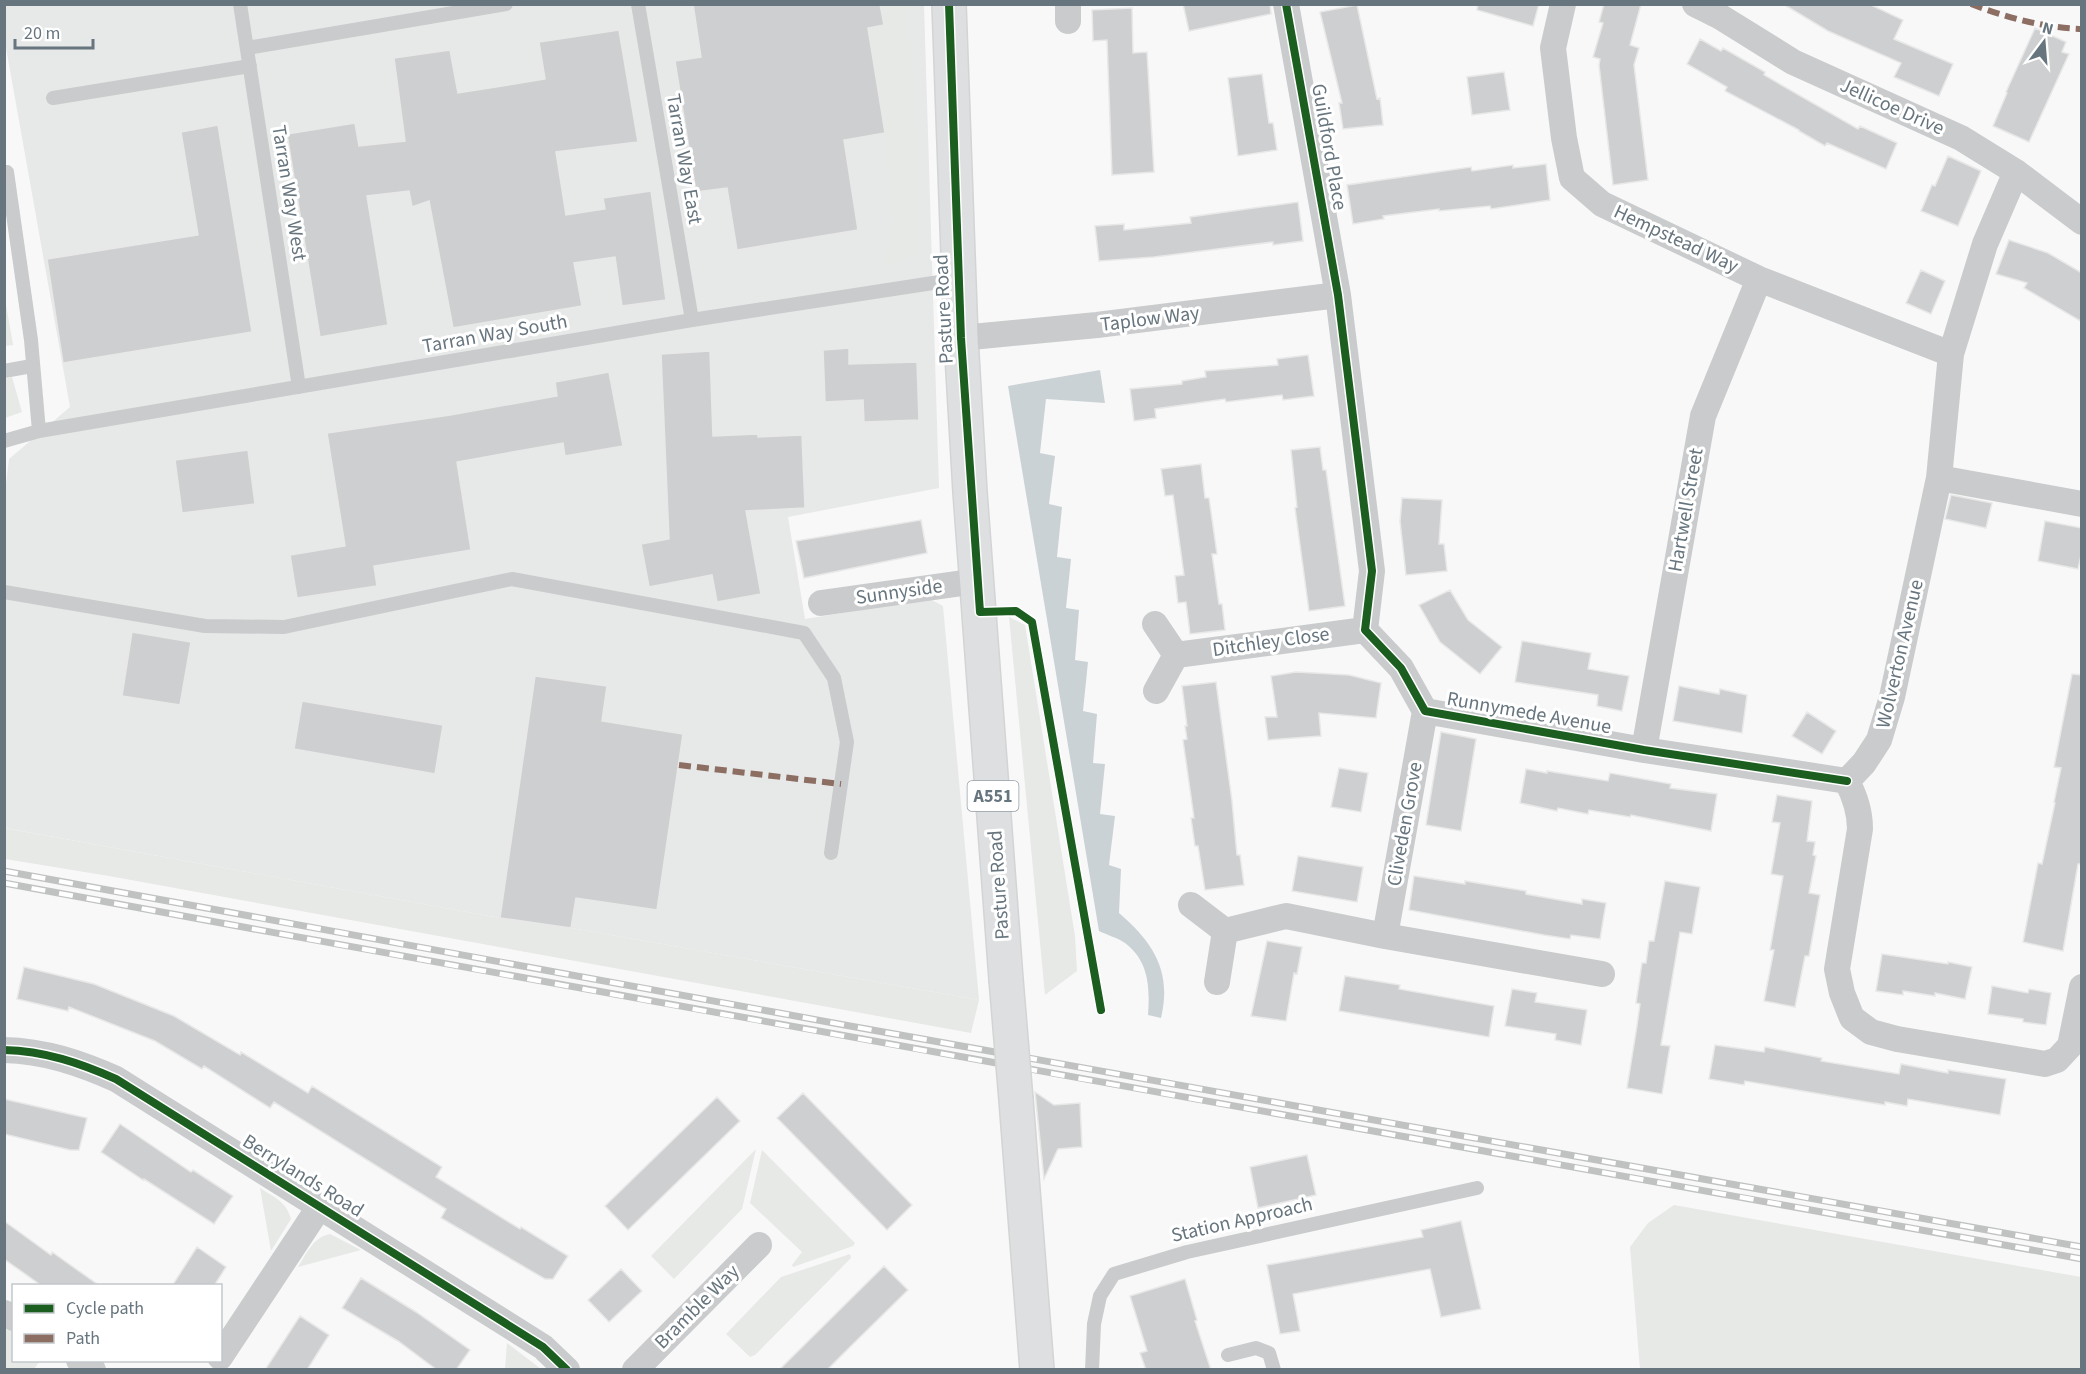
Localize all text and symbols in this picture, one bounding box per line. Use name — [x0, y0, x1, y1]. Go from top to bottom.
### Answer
scale bar — [15, 12, 93, 50]
north arrow — [2014, 12, 2074, 72]
text: N — [2040, 17, 2056, 41]
text: 20 m — [24, 21, 60, 46]
street label: Jellicoe Drive — [1835, 72, 1949, 142]
street label: Guildford Place — [1304, 82, 1354, 212]
street label: Tarran Way East — [659, 92, 709, 227]
street label: Tarran Way West — [264, 123, 314, 263]
street label: Hempstead Way — [1609, 198, 1744, 280]
street label: Pasture Road — [927, 253, 961, 365]
street label: Taplow Way — [1099, 299, 1202, 339]
street label: Tarran Way South — [420, 307, 570, 361]
street label: Hartwell Street — [1661, 446, 1711, 574]
street label: Sunnyside — [854, 572, 944, 612]
street label: Wolverton Avenue — [1869, 577, 1931, 731]
street label: Ditchley Close — [1211, 620, 1331, 664]
street label: Runnymede Avenue — [1445, 685, 1614, 741]
street label: Cliveden Grove — [1380, 760, 1430, 888]
road number: A551 — [968, 781, 1018, 811]
street label: Pasture Road — [981, 829, 1017, 941]
street label: Berrylands Road — [237, 1128, 369, 1224]
street label: Station Approach — [1169, 1190, 1315, 1250]
street label: Bramble Way — [648, 1258, 746, 1356]
legend — [12, 1284, 222, 1362]
text: Cycle path — [66, 1296, 144, 1321]
text: Path — [66, 1326, 100, 1351]

